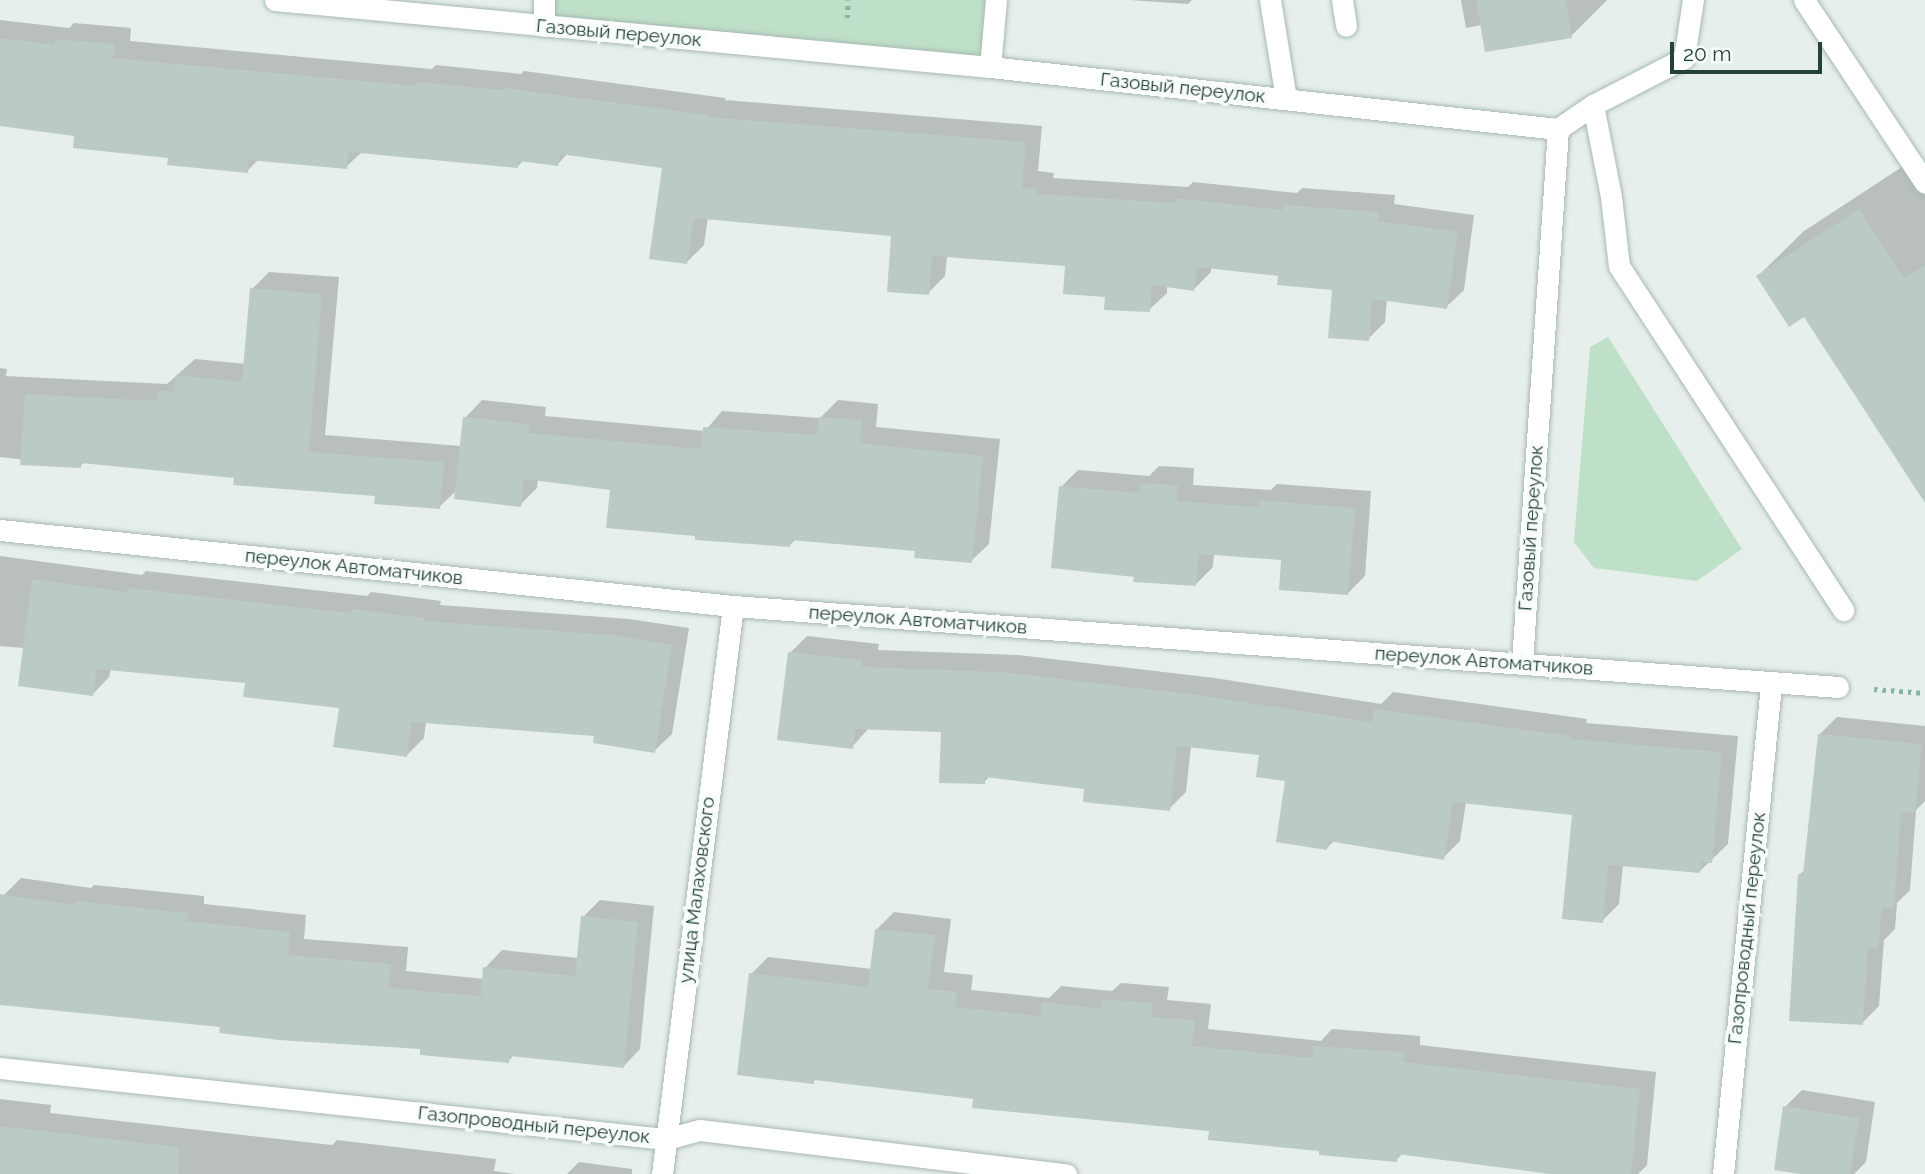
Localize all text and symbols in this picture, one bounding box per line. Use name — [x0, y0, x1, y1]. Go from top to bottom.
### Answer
street label: Газовый переулок — [535, 14, 703, 52]
scale bar — [1673, 28, 1825, 72]
text: 20 m — [1683, 41, 1731, 66]
street label: Газовый переулок — [1099, 68, 1267, 108]
street label: Газовый переулок — [1514, 444, 1548, 612]
street label: переулок Автоматчиков — [244, 544, 464, 590]
street label: переулок Автоматчиков — [808, 601, 1028, 639]
street label: переулок Автоматчиков — [1374, 642, 1594, 680]
street label: улица Малаховского — [674, 795, 720, 985]
street label: Газопроводный переулок — [1723, 811, 1771, 1045]
street label: Газопроводный переулок — [417, 1101, 651, 1149]

